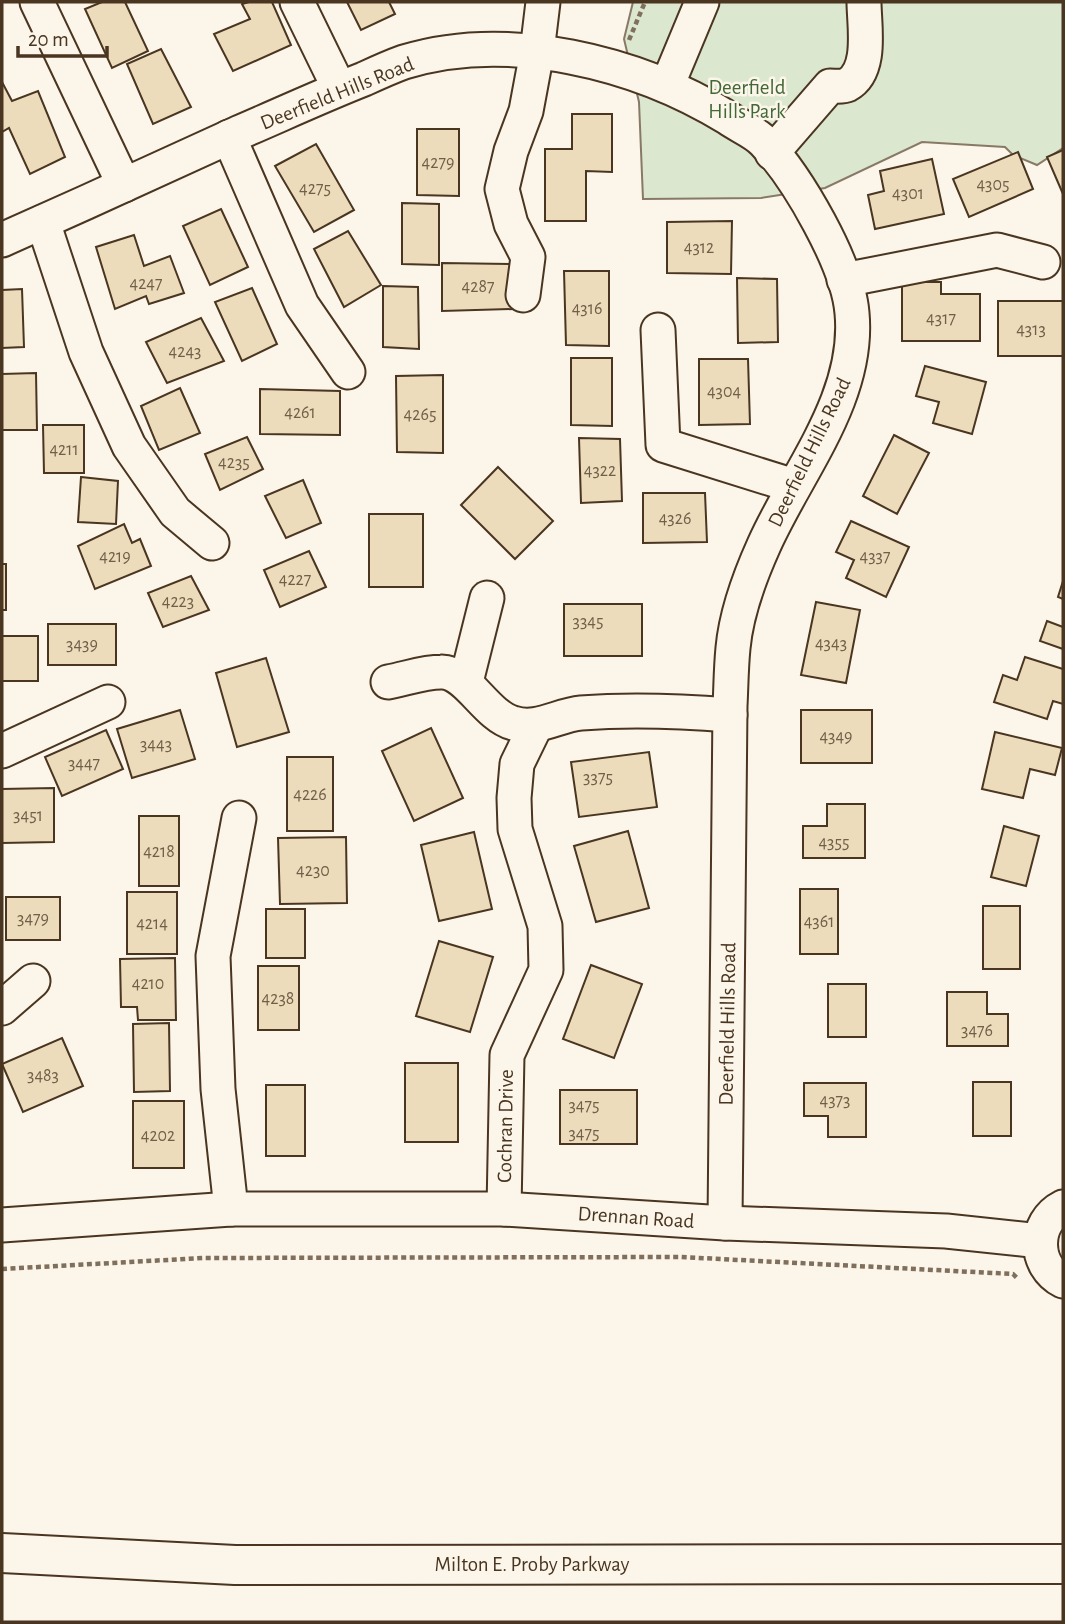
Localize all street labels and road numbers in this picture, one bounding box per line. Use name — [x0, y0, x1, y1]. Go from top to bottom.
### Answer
street label: Deerfield Hills Road — [258, 53, 417, 134]
street label: Deerfield Hills Road — [764, 374, 855, 530]
street label: Deerfield Hills Road — [716, 942, 739, 1106]
street label: Cochran Drive — [494, 1069, 517, 1183]
street label: Drennan Road — [577, 1203, 695, 1232]
street label: Milton E. Proby Parkway — [434, 1554, 630, 1575]

